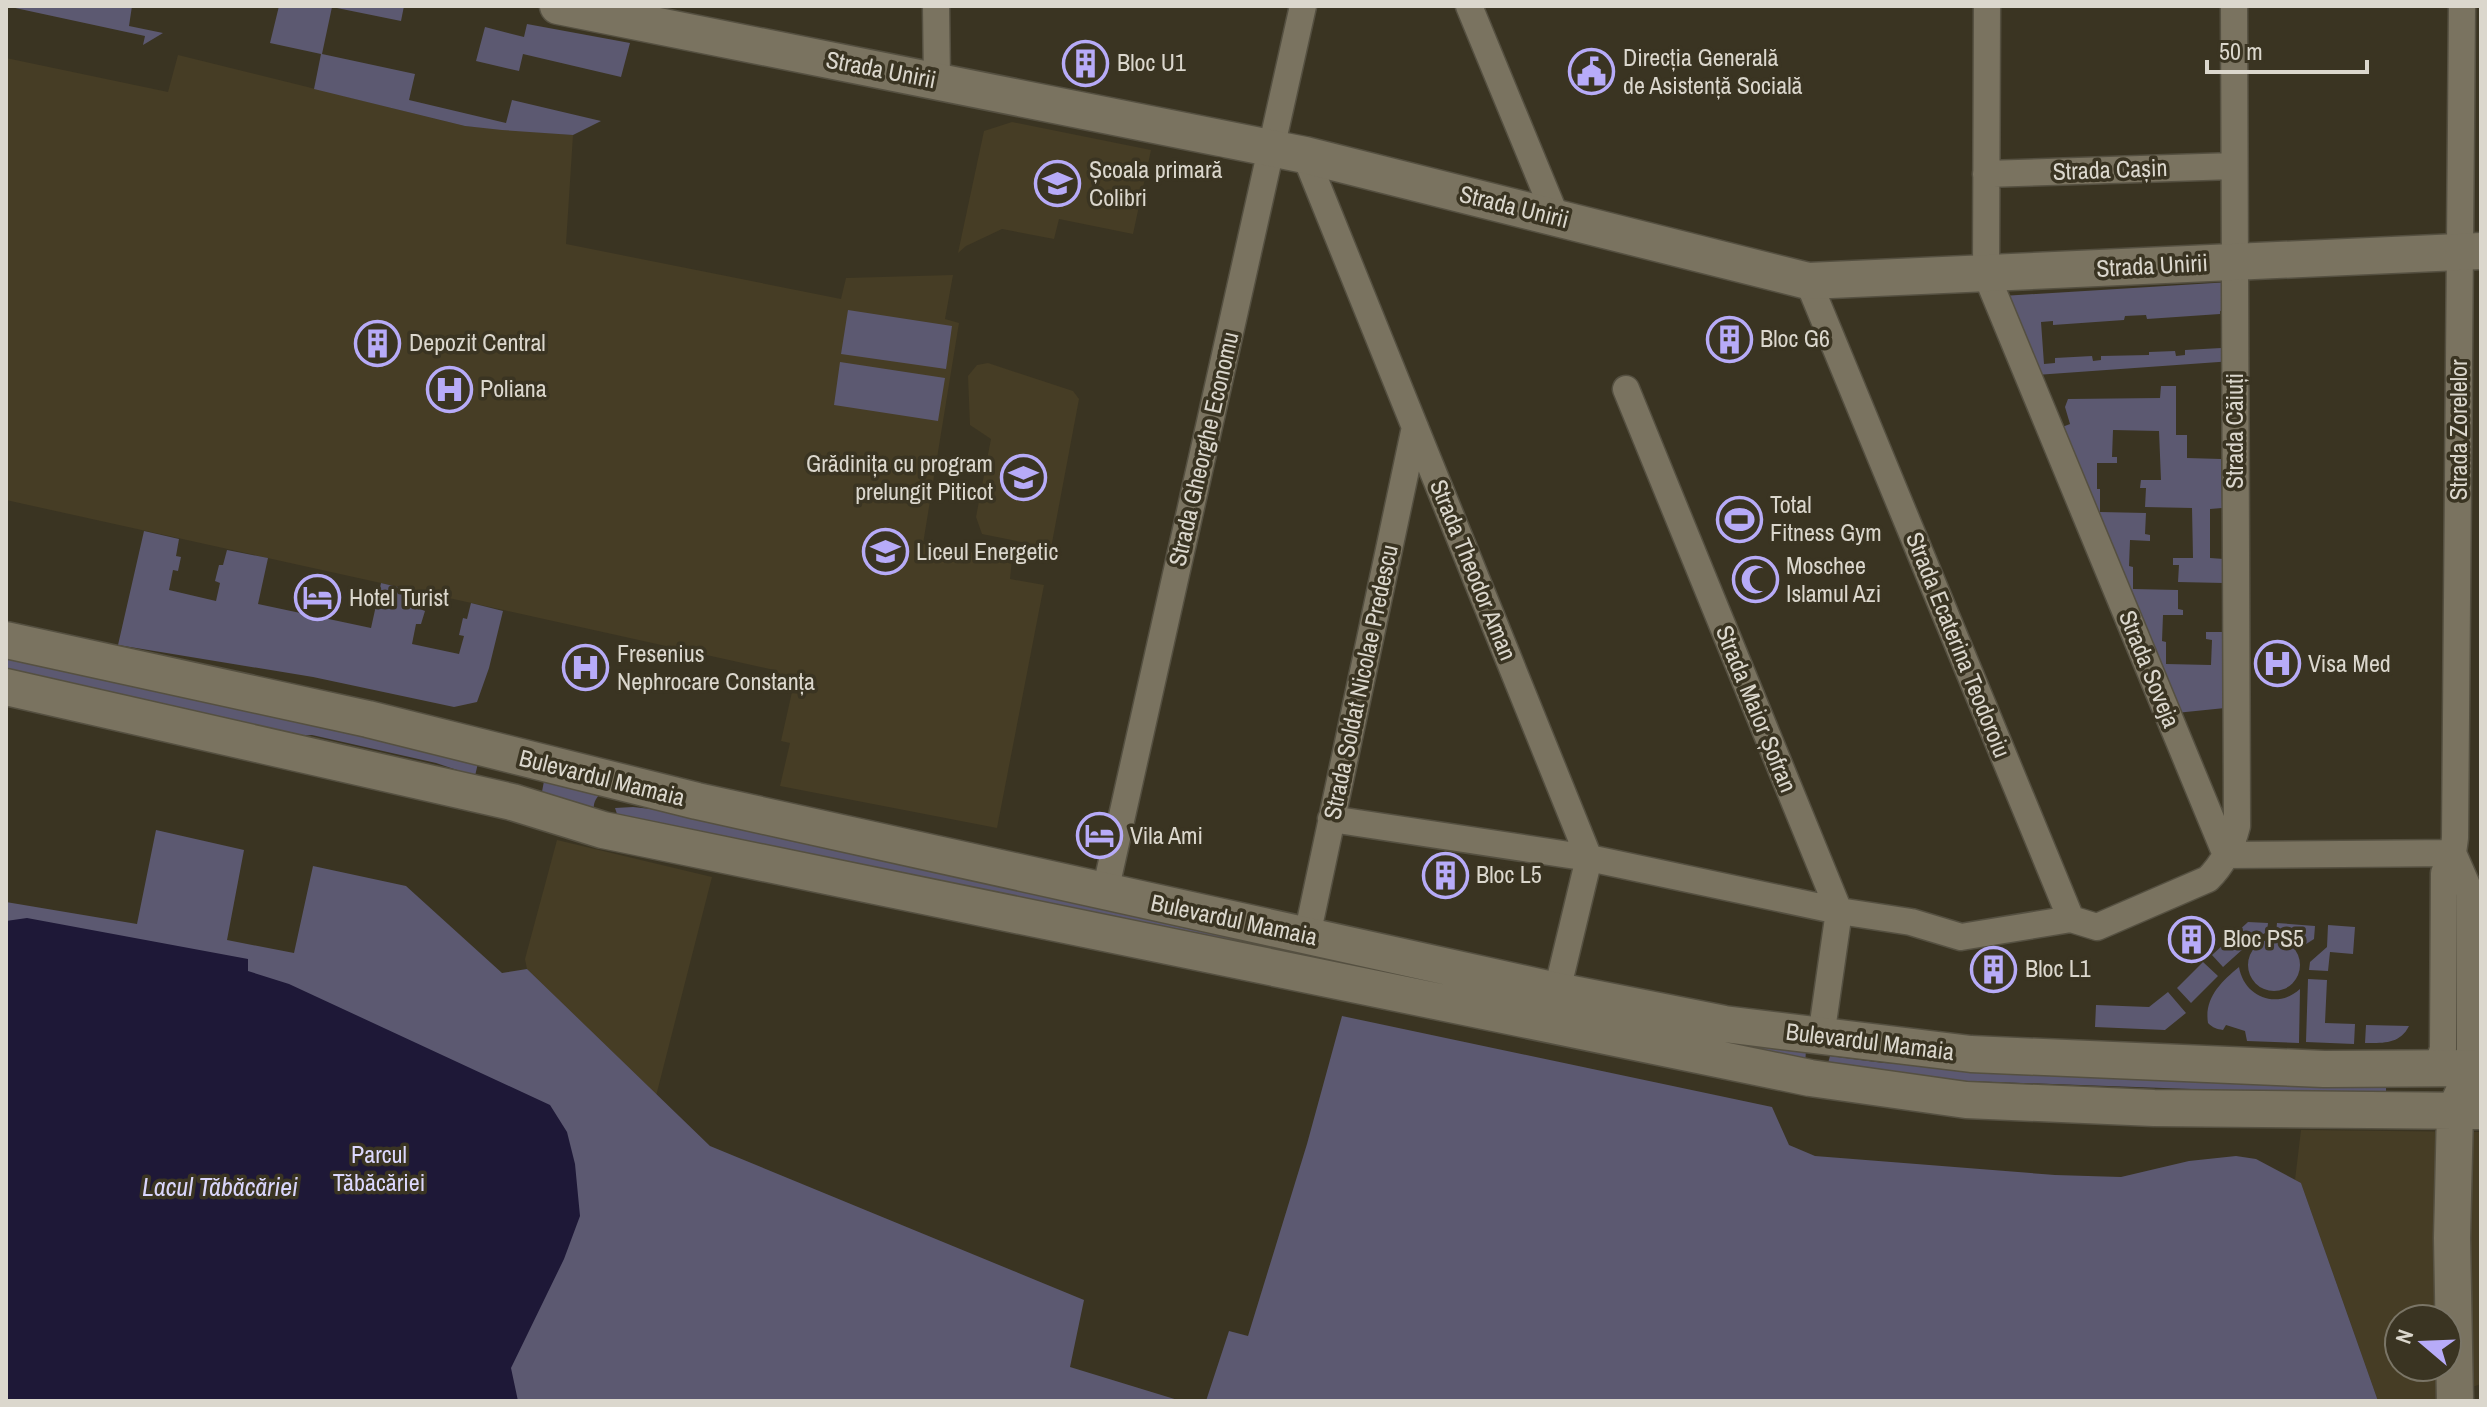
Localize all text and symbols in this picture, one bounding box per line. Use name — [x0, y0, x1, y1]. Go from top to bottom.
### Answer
scale bar — [2207, 24, 2367, 74]
text: 50 m — [2219, 35, 2263, 67]
building icon: Bloc U1 — [1062, 39, 1110, 87]
place label: Direcția Generală de Asistență Socială — [1623, 41, 1803, 101]
street label: Strada Unirii — [823, 43, 939, 95]
place label: Bloc U1 — [1117, 46, 1186, 78]
public building icon: Direcția Generală de Asistență Socială — [1568, 48, 1616, 96]
street label: Strada Cașin — [2052, 151, 2168, 187]
place label: Școala primară Colibri — [1089, 153, 1222, 213]
school or university icon: Școala primară Colibri — [1034, 160, 1082, 208]
street label: Strada Unirii — [1456, 177, 1572, 235]
street label: Strada Unirii — [2095, 246, 2208, 284]
building icon: Bloc G6 — [1705, 315, 1753, 363]
building icon: Depozit Central — [354, 319, 402, 367]
place label: Bloc G6 — [1760, 322, 1830, 354]
place label: Depozit Central — [409, 326, 546, 358]
street label: Strada Gheorghe Economu — [1160, 328, 1246, 569]
street label: Strada Zorelelor — [2442, 359, 2474, 501]
hospital icon: Poliana — [425, 365, 473, 413]
place label: Poliana — [480, 372, 547, 404]
street label: Strada Căiuți — [2218, 373, 2250, 489]
place label: Grădinița cu program prelungit Piticot — [806, 447, 994, 507]
school or university icon: Grădinița cu program prelungit Piticot — [1000, 454, 1048, 502]
street label: Strada Theodor Aman — [1423, 475, 1525, 665]
place label: Total Fitness Gym — [1770, 488, 1882, 548]
sports icon: Total Fitness Gym — [1715, 495, 1763, 543]
street label: Strada Ecaterina Teodoroiu — [1899, 527, 2019, 762]
school or university icon: Liceul Energetic — [861, 528, 909, 576]
place label: Liceul Energetic — [916, 535, 1058, 567]
street label: Strada Soldat Nicolae Predescu — [1315, 541, 1405, 822]
place label: Moschee Islamul Azi — [1786, 549, 1881, 609]
mosque icon: Moschee Islamul Azi — [1731, 556, 1779, 604]
hotel icon: Hotel Turist — [294, 574, 342, 622]
place label: Hotel Turist — [349, 581, 449, 613]
street label: Strada Soveja — [2112, 605, 2188, 732]
street label: Strada Maior Șofran — [1709, 620, 1805, 797]
place label: Fresenius Nephrocare Constanța — [617, 637, 815, 697]
hospital icon: Visa Med — [2253, 640, 2301, 688]
hospital icon: Fresenius Nephrocare Constanța — [562, 644, 610, 692]
place label: Visa Med — [2308, 647, 2391, 679]
street label: Bulevardul Mamaia — [516, 741, 688, 813]
hotel icon: Vila Ami — [1075, 812, 1123, 860]
place label: Vila Ami — [1130, 819, 1203, 851]
building icon: Bloc L5 — [1421, 851, 1469, 899]
place label: Bloc L5 — [1476, 858, 1542, 890]
street label: Bulevardul Mamaia — [1148, 886, 1320, 952]
building icon: Bloc PS5 — [2168, 915, 2216, 963]
place label: Bloc PS5 — [2223, 922, 2304, 954]
building icon: Bloc L1 — [1970, 945, 2018, 993]
place label: Bloc L1 — [2025, 952, 2091, 984]
street label: Bulevardul Mamaia — [1784, 1015, 1956, 1067]
park label: Parcul Tăbăcăriei — [333, 1138, 425, 1198]
water label: Lacul Tăbăcăriei — [142, 1169, 298, 1204]
north arrow — [2383, 1303, 2463, 1383]
text: N — [2388, 1325, 2420, 1348]

